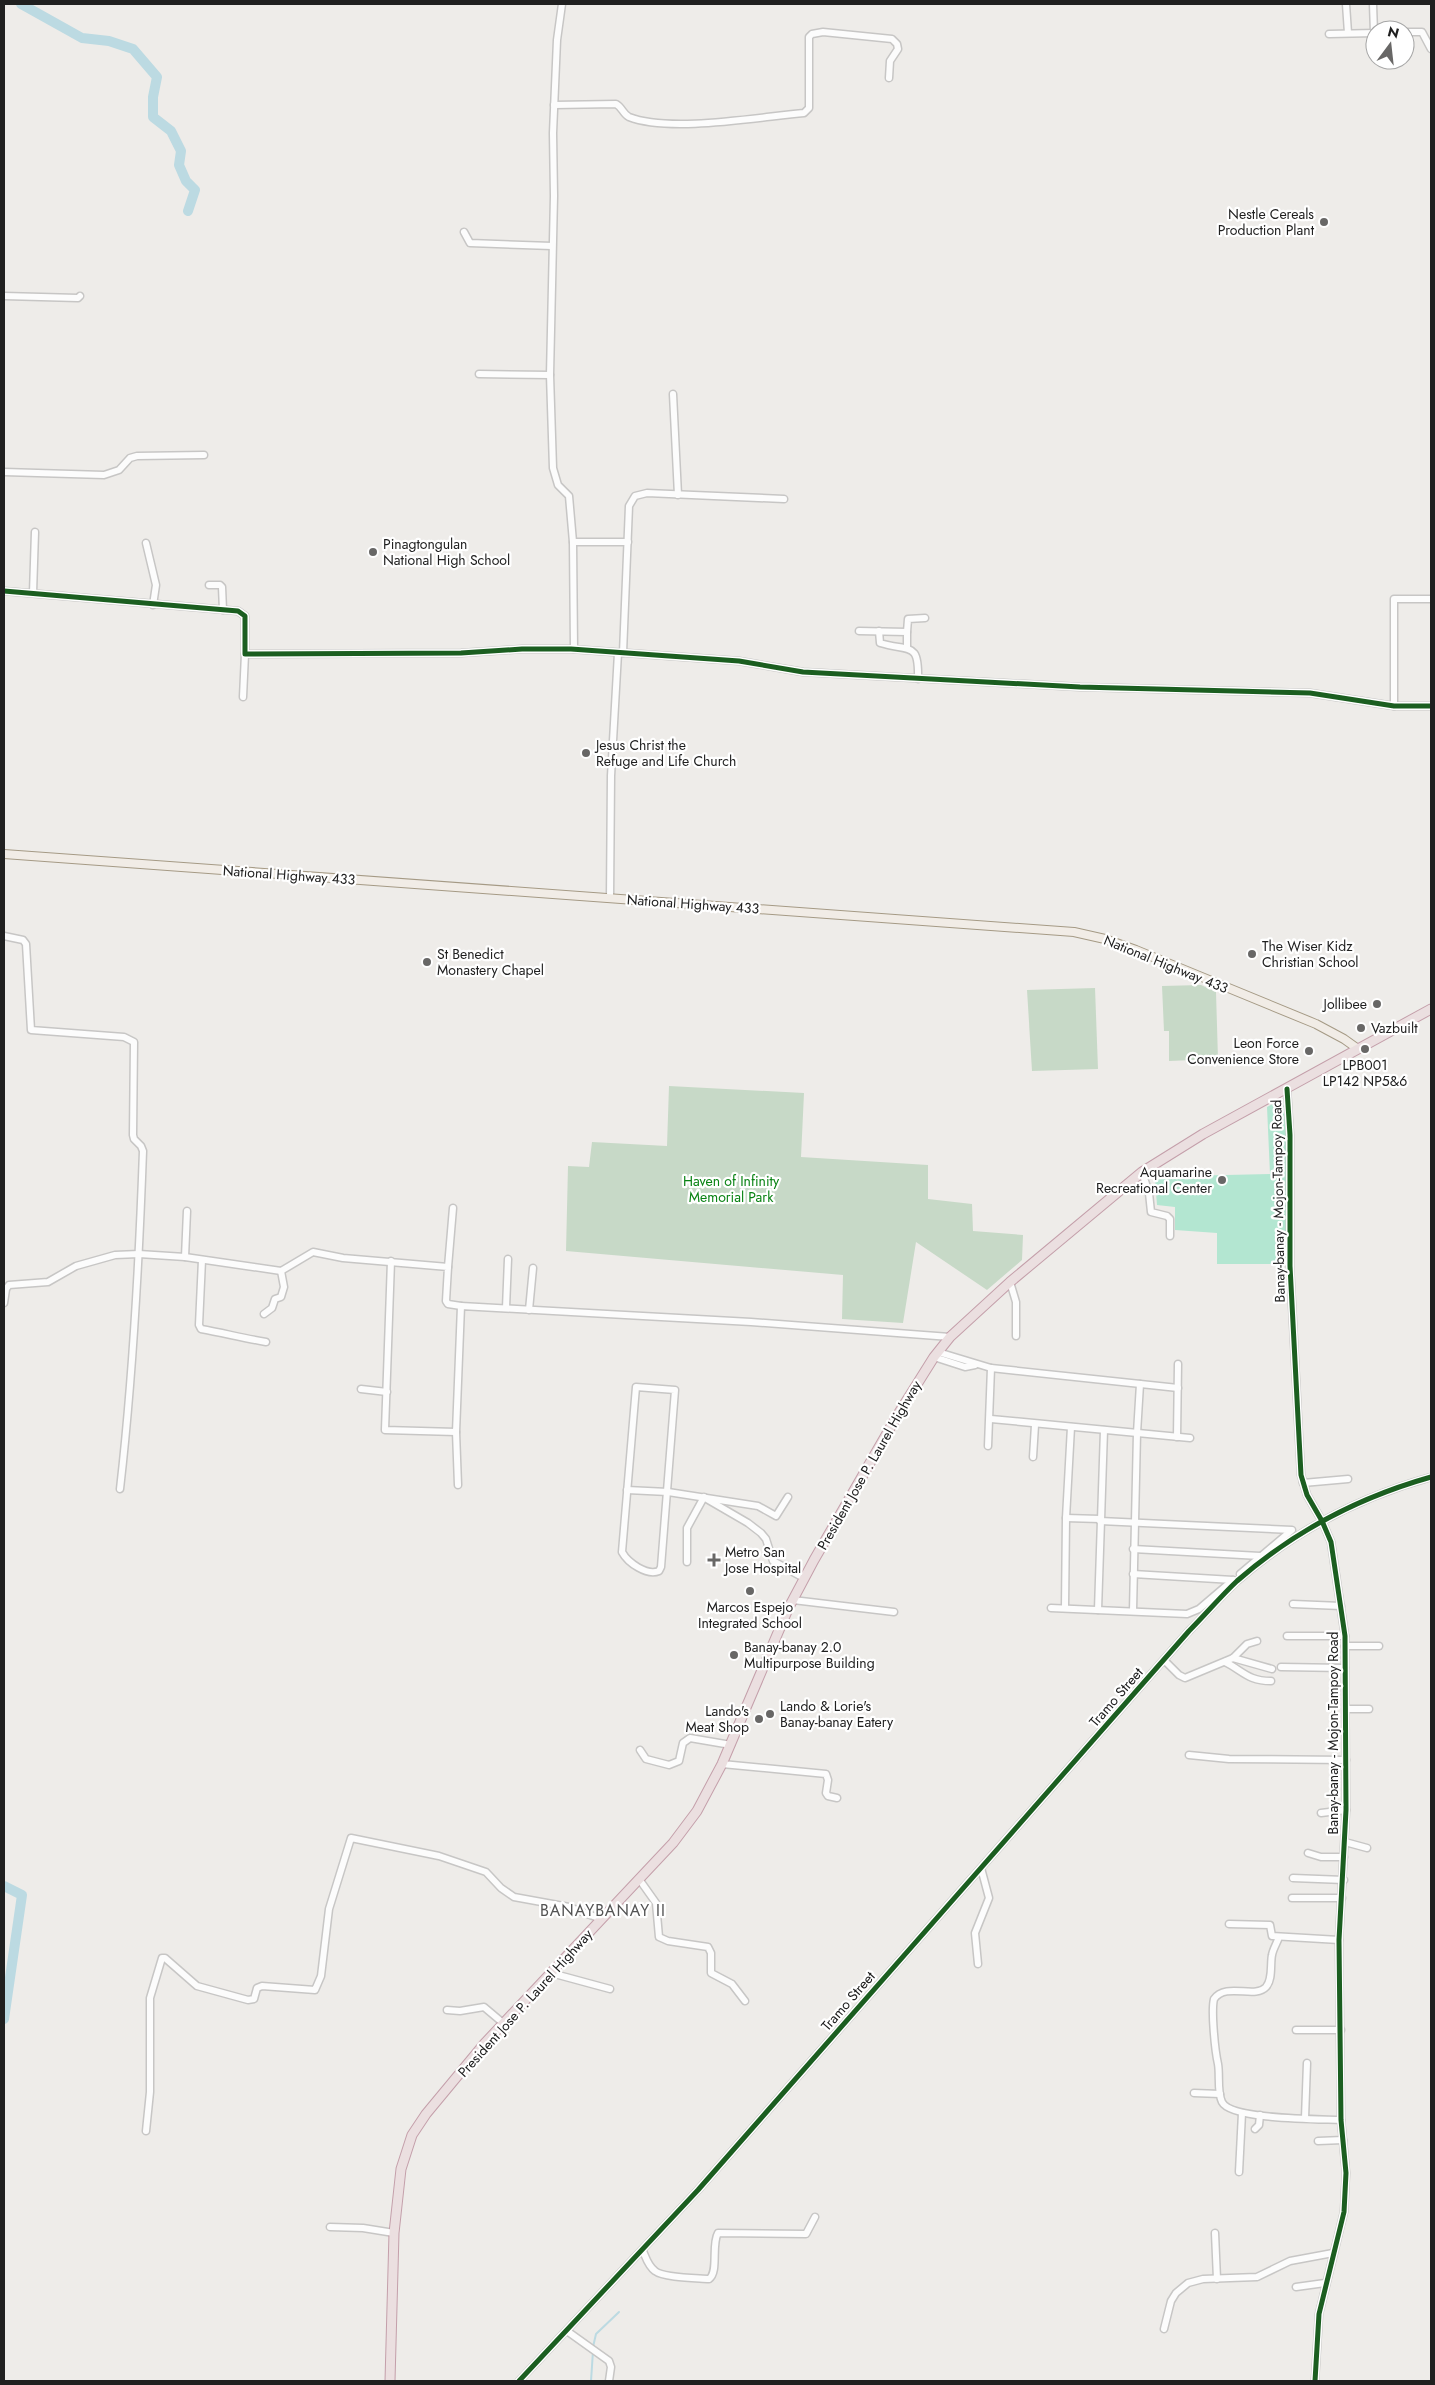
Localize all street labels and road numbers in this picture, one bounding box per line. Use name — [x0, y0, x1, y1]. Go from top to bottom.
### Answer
street label: National Highway 433 — [222, 860, 356, 890]
street label: National Highway 433 — [626, 889, 760, 919]
street label: National Highway 433 — [1101, 930, 1232, 998]
street label: Banay-banay - Mojon-Tampoy Road — [1266, 1099, 1290, 1303]
street label: President Jose P. Laurel Highway — [812, 1376, 926, 1553]
street label: Banay-banay - Mojon-Tampoy Road — [1323, 1631, 1343, 1835]
street label: Tramo Street — [1084, 1662, 1148, 1731]
street label: President Jose P. Laurel Highway — [453, 1924, 597, 2081]
street label: Tramo Street — [816, 1966, 880, 2035]

